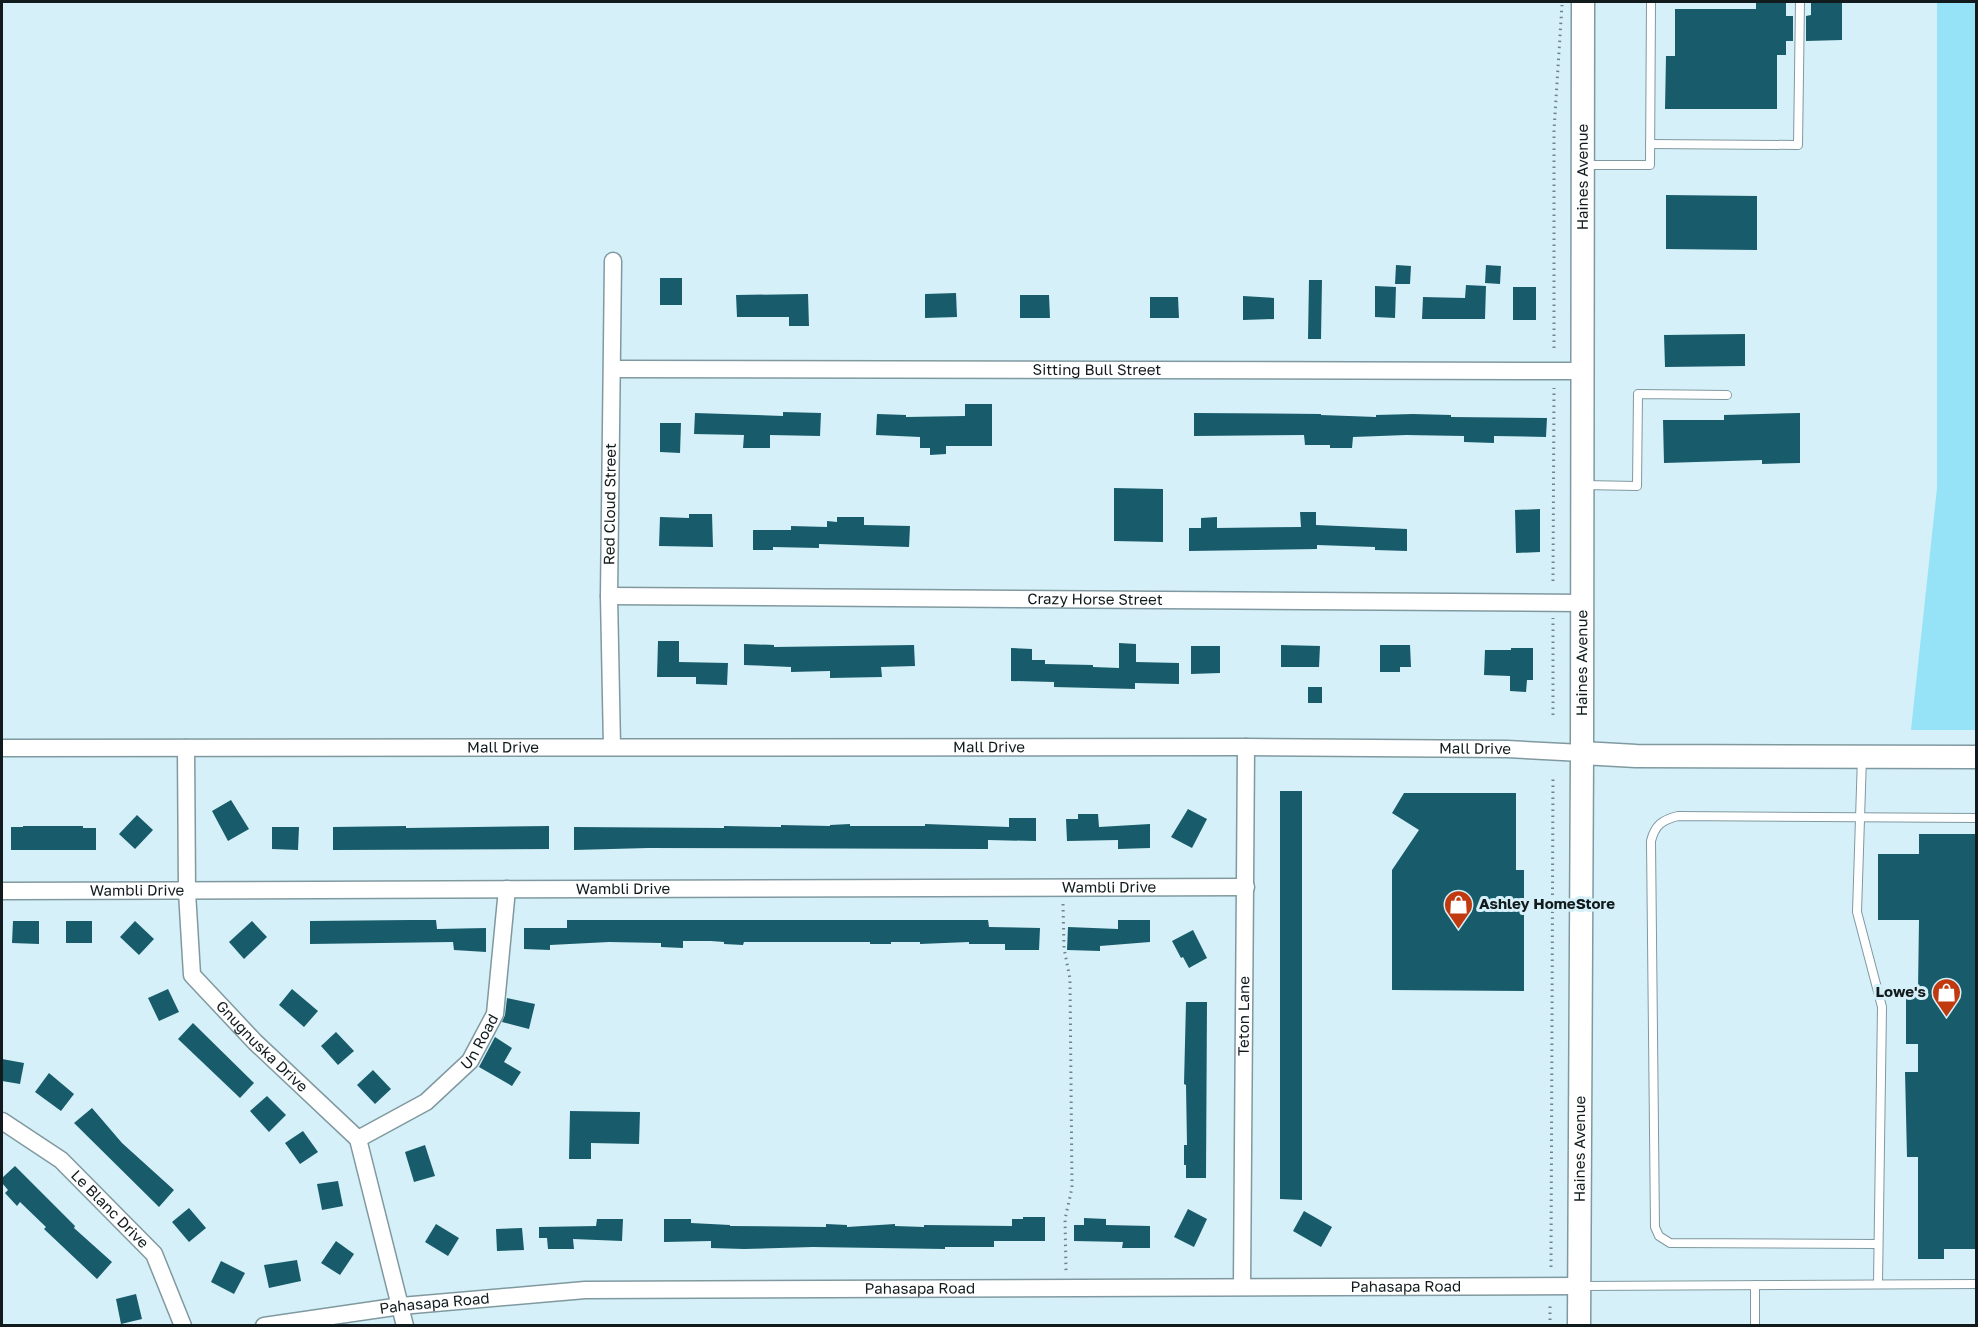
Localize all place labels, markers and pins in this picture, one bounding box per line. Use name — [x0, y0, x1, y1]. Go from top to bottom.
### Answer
shop icon: Ashley HomeStore — [1442, 888, 1474, 930]
place label: Ashley HomeStore — [1479, 894, 1615, 912]
shop icon: Lowe's — [1931, 976, 1963, 1018]
place label: Lowe's — [1875, 982, 1926, 1000]

